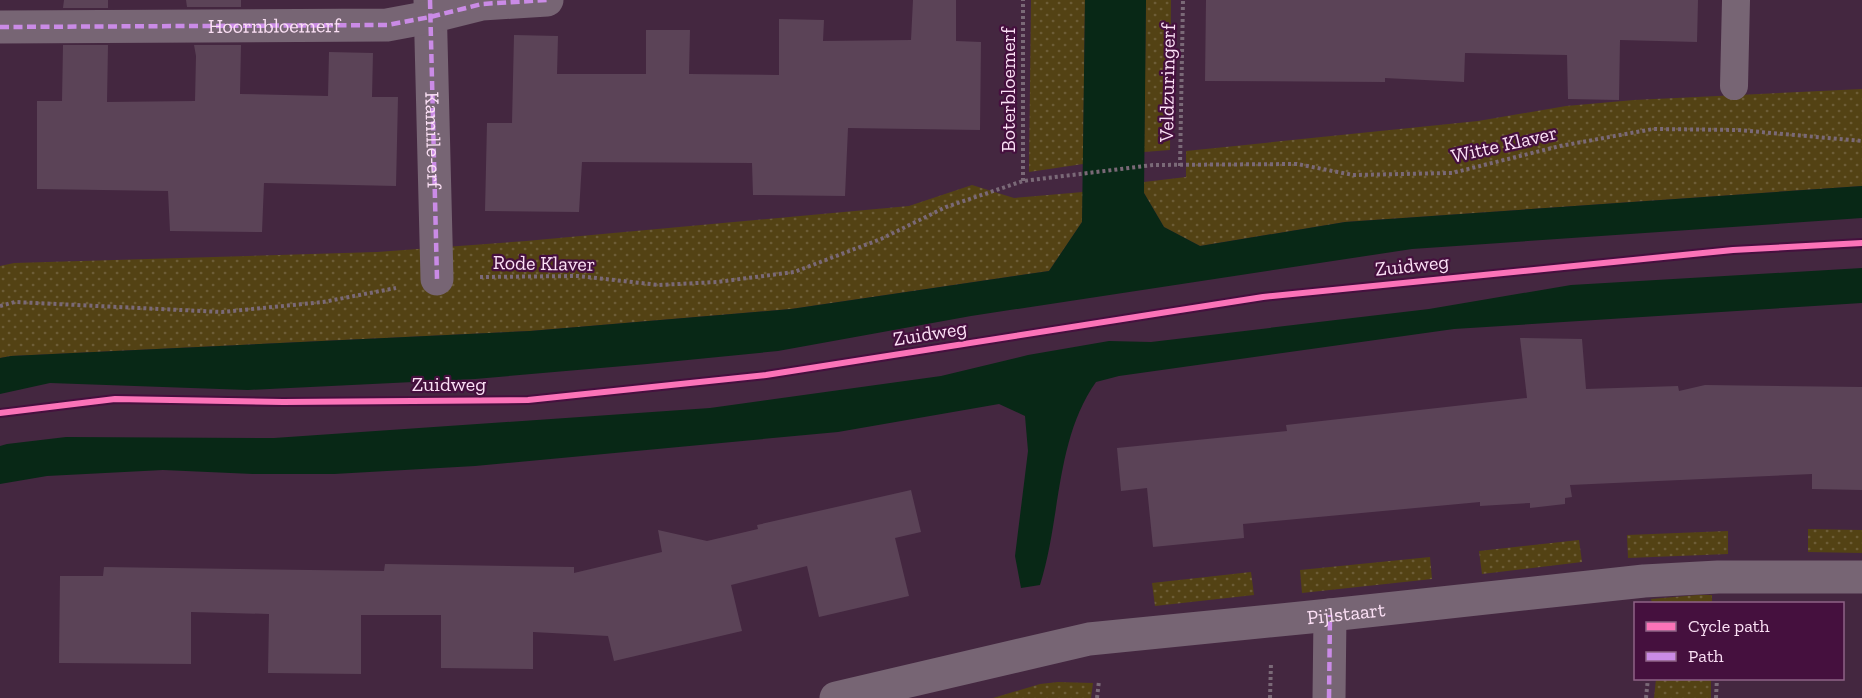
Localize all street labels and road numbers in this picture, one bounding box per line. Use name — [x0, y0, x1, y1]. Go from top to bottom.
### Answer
street label: Hoornbloemerf — [208, 13, 342, 38]
street label: Veldzuringerf — [1154, 22, 1180, 143]
street label: Boterbloemerf — [996, 26, 1020, 152]
street label: Kamille-erf — [420, 91, 447, 190]
street label: Witte Klaver — [1449, 120, 1559, 168]
street label: Zuidweg — [1374, 249, 1450, 281]
street label: Rode Klaver — [493, 250, 595, 276]
street label: Zuidweg — [891, 315, 969, 351]
street label: Zuidweg — [412, 372, 486, 396]
street label: Pijlstaart — [1306, 597, 1387, 629]

